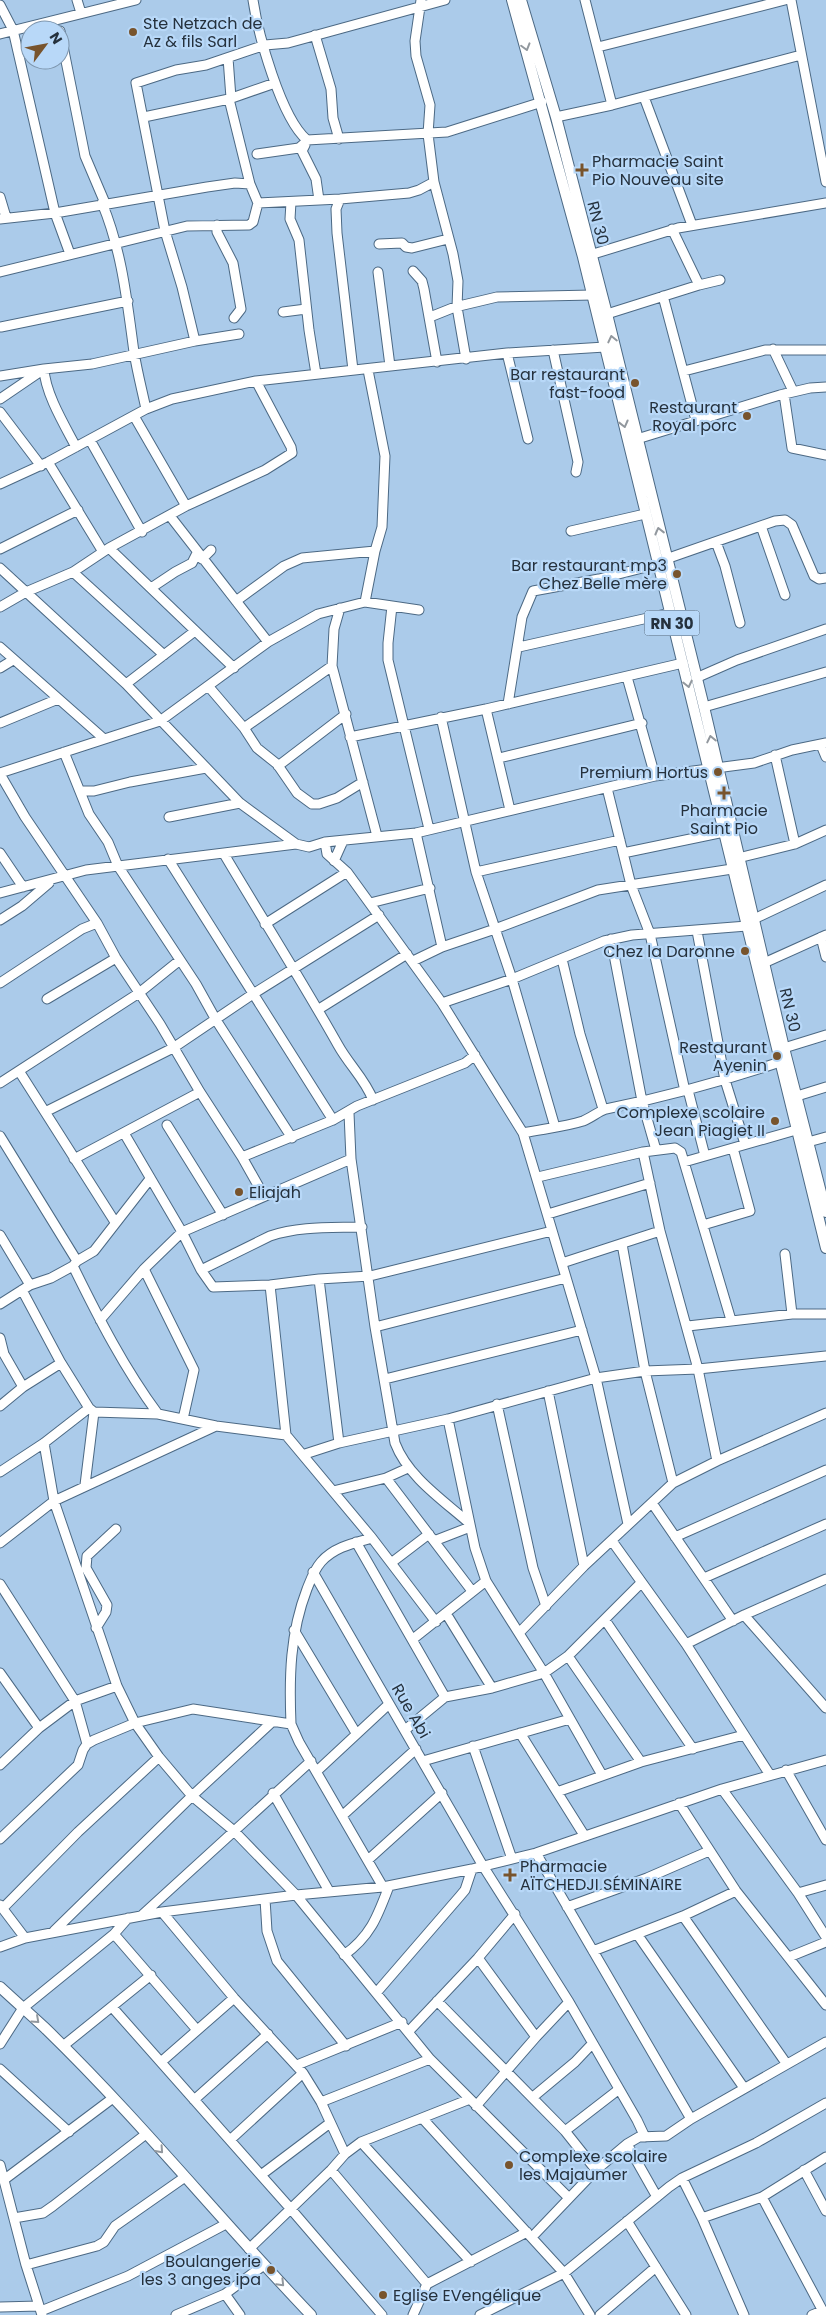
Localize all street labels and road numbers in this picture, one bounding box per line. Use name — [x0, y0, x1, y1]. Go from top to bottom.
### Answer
street label: RN 30 — [581, 199, 615, 247]
road number: RN 30 — [644, 610, 700, 636]
street label: RN 30 — [774, 986, 806, 1034]
street label: Rue Abi — [386, 1679, 436, 1743]

